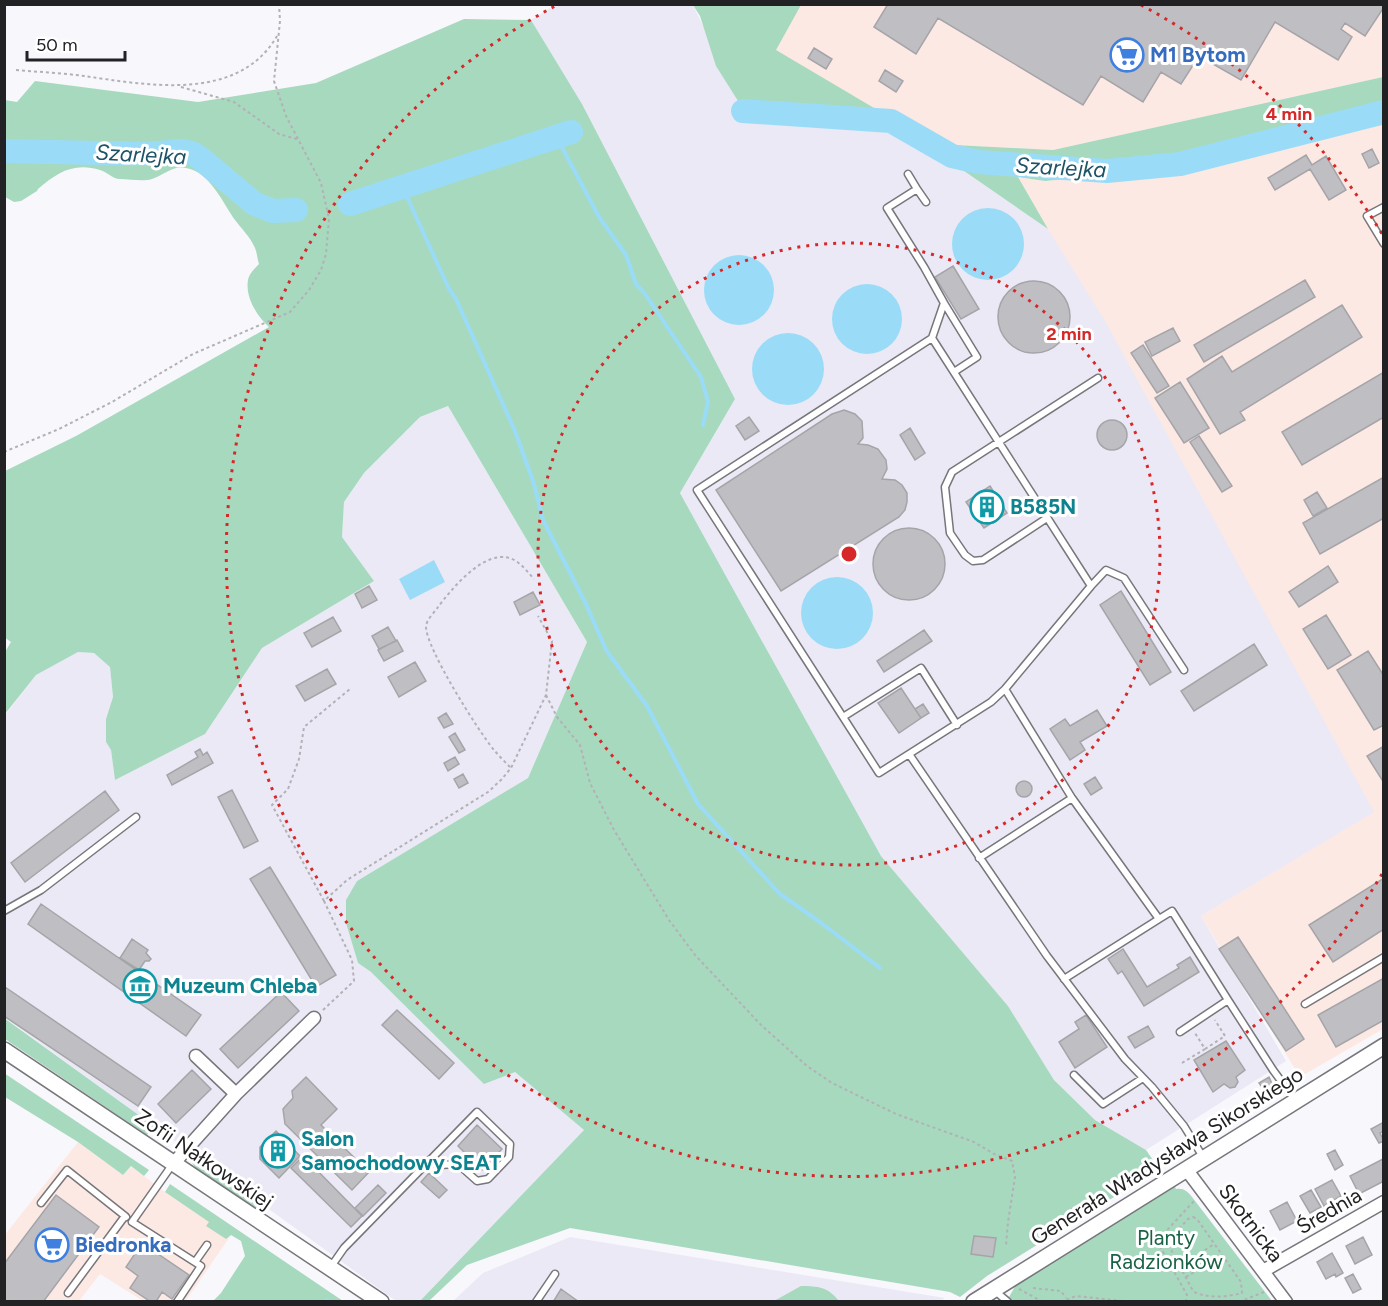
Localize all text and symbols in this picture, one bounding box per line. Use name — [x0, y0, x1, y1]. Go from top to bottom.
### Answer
scale bar — [27, 24, 124, 62]
text: 50 m — [36, 34, 78, 56]
supermarket icon: M1 Bytom — [1109, 37, 1145, 73]
place label: M1 Bytom — [1150, 42, 1246, 67]
text: 4 min — [1266, 103, 1312, 125]
water label: Szarlejka — [95, 139, 187, 170]
water label: Szarlejka — [1015, 152, 1107, 183]
text: 2 min — [1046, 323, 1092, 345]
building icon: B585N — [969, 489, 1005, 525]
place label: B585N — [1010, 494, 1076, 519]
centre of rings — [839, 544, 859, 564]
museum icon: Muzeum Chleba — [122, 968, 158, 1004]
place label: Muzeum Chleba — [163, 973, 318, 998]
street label: Generała Władysława Sikorskiego — [1026, 1061, 1308, 1250]
street label: Zofii Nałkowskiej — [130, 1103, 278, 1214]
place label: Salon Samochodowy SEAT — [301, 1126, 501, 1175]
building icon: Salon Samochodowy SEAT — [260, 1133, 296, 1169]
street label: Skotnicka — [1214, 1179, 1289, 1267]
street label: Średnia — [1292, 1182, 1366, 1239]
park label: Planty Radzionków — [1109, 1225, 1223, 1274]
supermarket icon: Biedronka — [34, 1227, 70, 1263]
place label: Biedronka — [75, 1232, 172, 1257]

